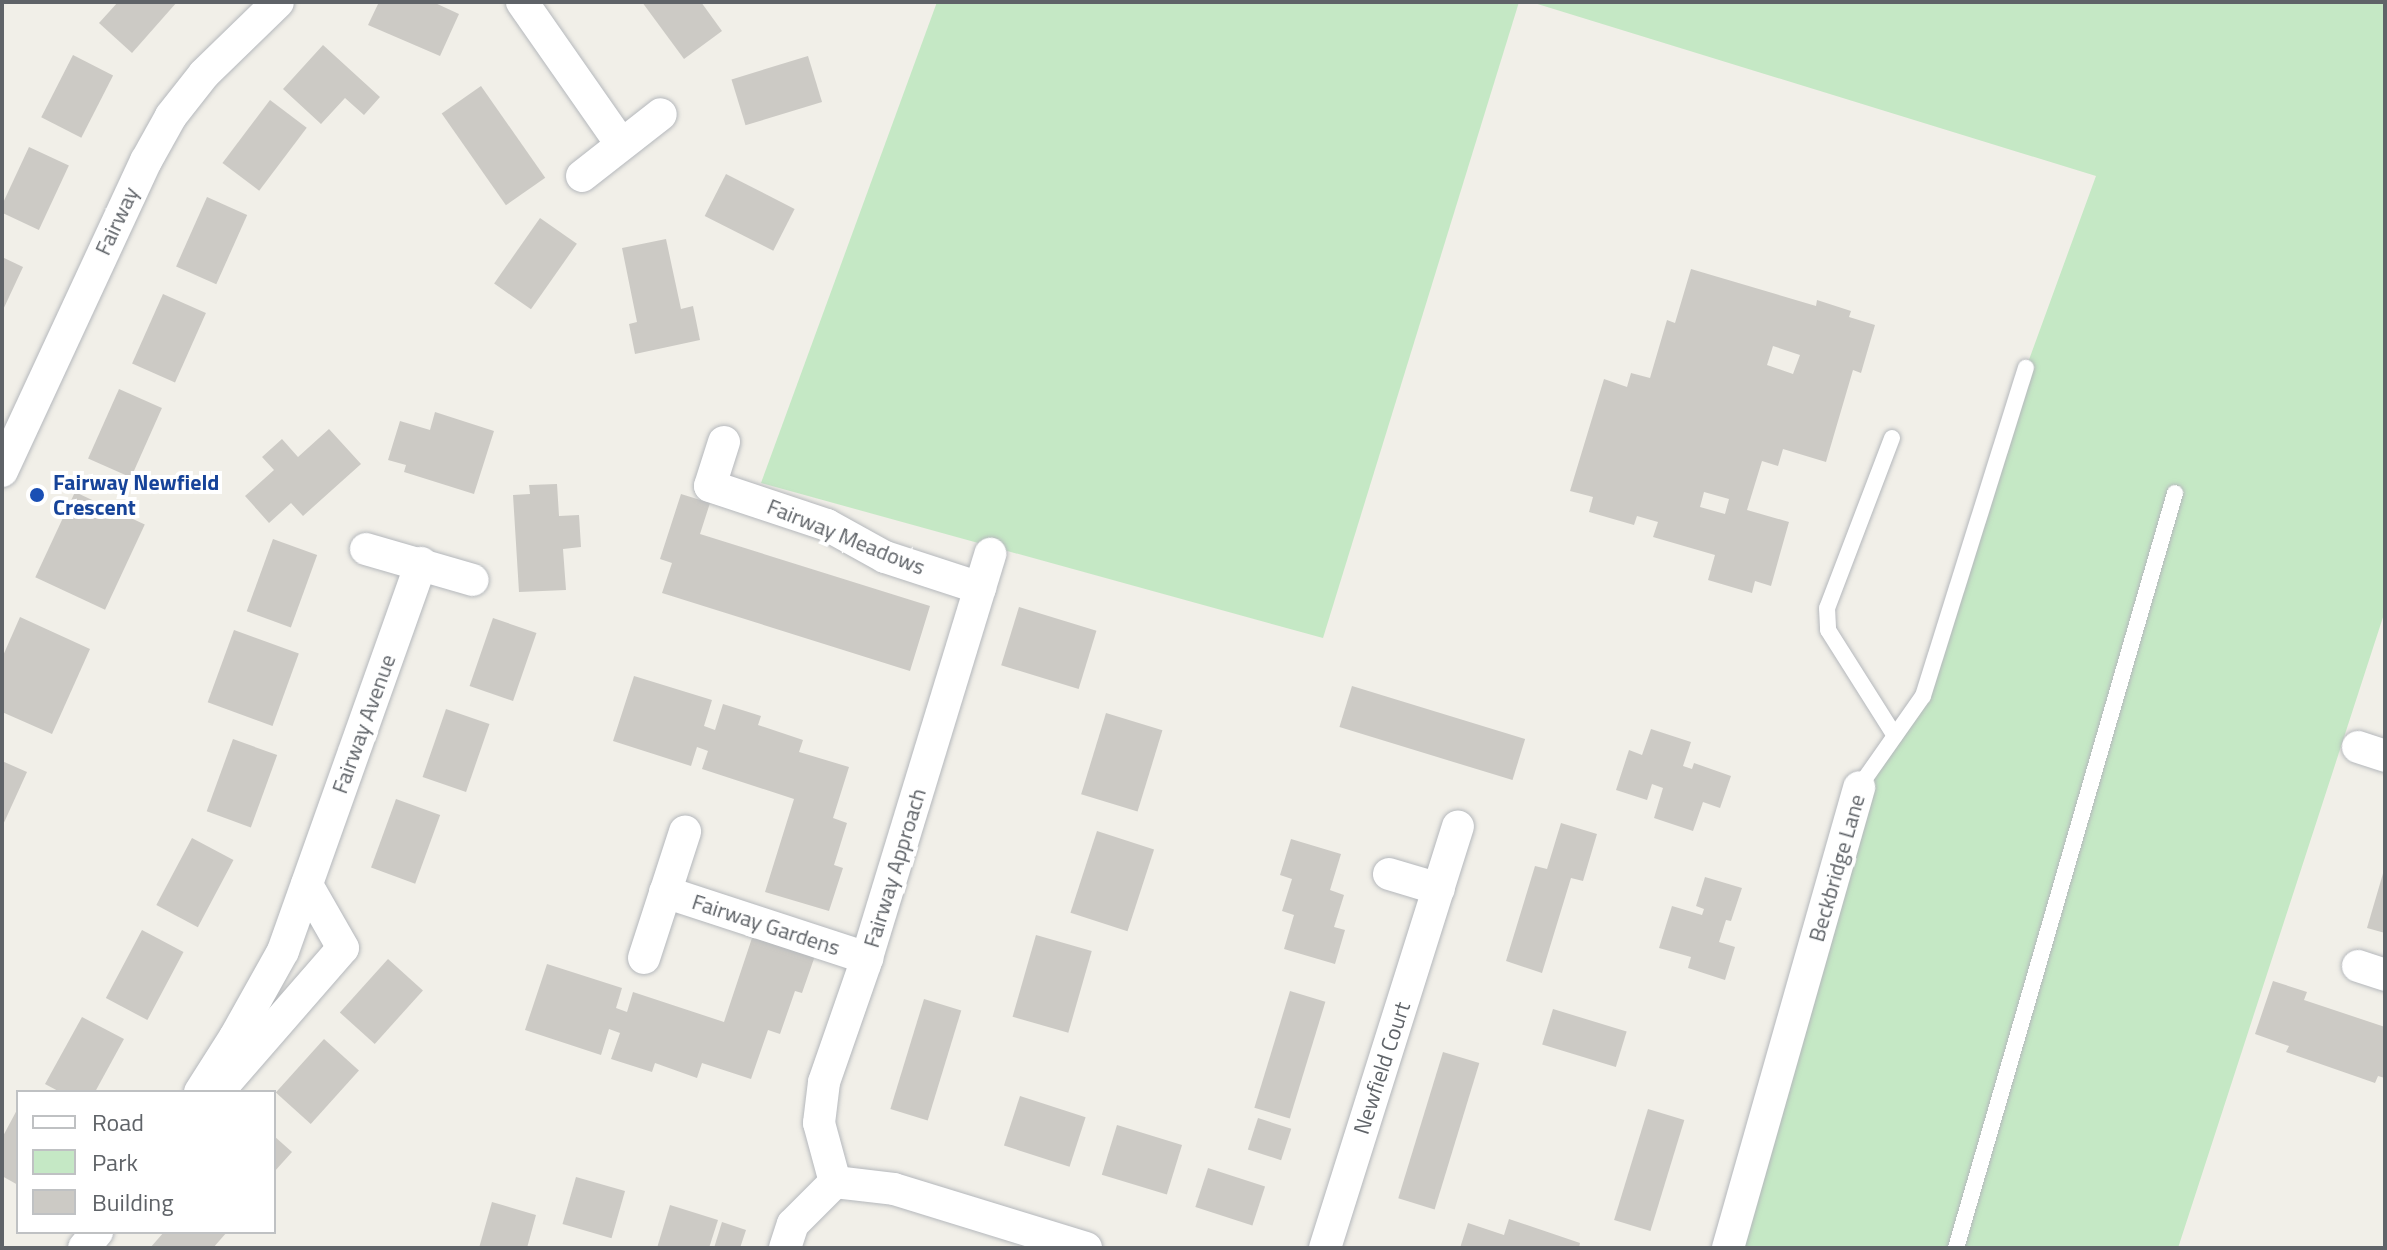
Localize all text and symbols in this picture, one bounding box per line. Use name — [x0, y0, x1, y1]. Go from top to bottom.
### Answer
street label: Fairway — [90, 183, 144, 259]
place label: Fairway Newfield Crescent — [53, 469, 219, 520]
marker: Fairway Newfield Crescent — [28, 486, 46, 504]
street label: Fairway Meadows — [763, 493, 929, 581]
street label: Fairway Avenue — [327, 651, 401, 797]
street label: Fairway Approach — [858, 785, 932, 951]
street label: Beckbridge Lane — [1803, 791, 1871, 945]
street label: Fairway Gardens — [689, 889, 843, 961]
street label: Newfield Court — [1348, 998, 1416, 1138]
legend — [16, 1090, 276, 1234]
text: Road — [92, 1104, 144, 1140]
text: Park — [92, 1144, 138, 1180]
text: Building — [92, 1184, 174, 1220]

